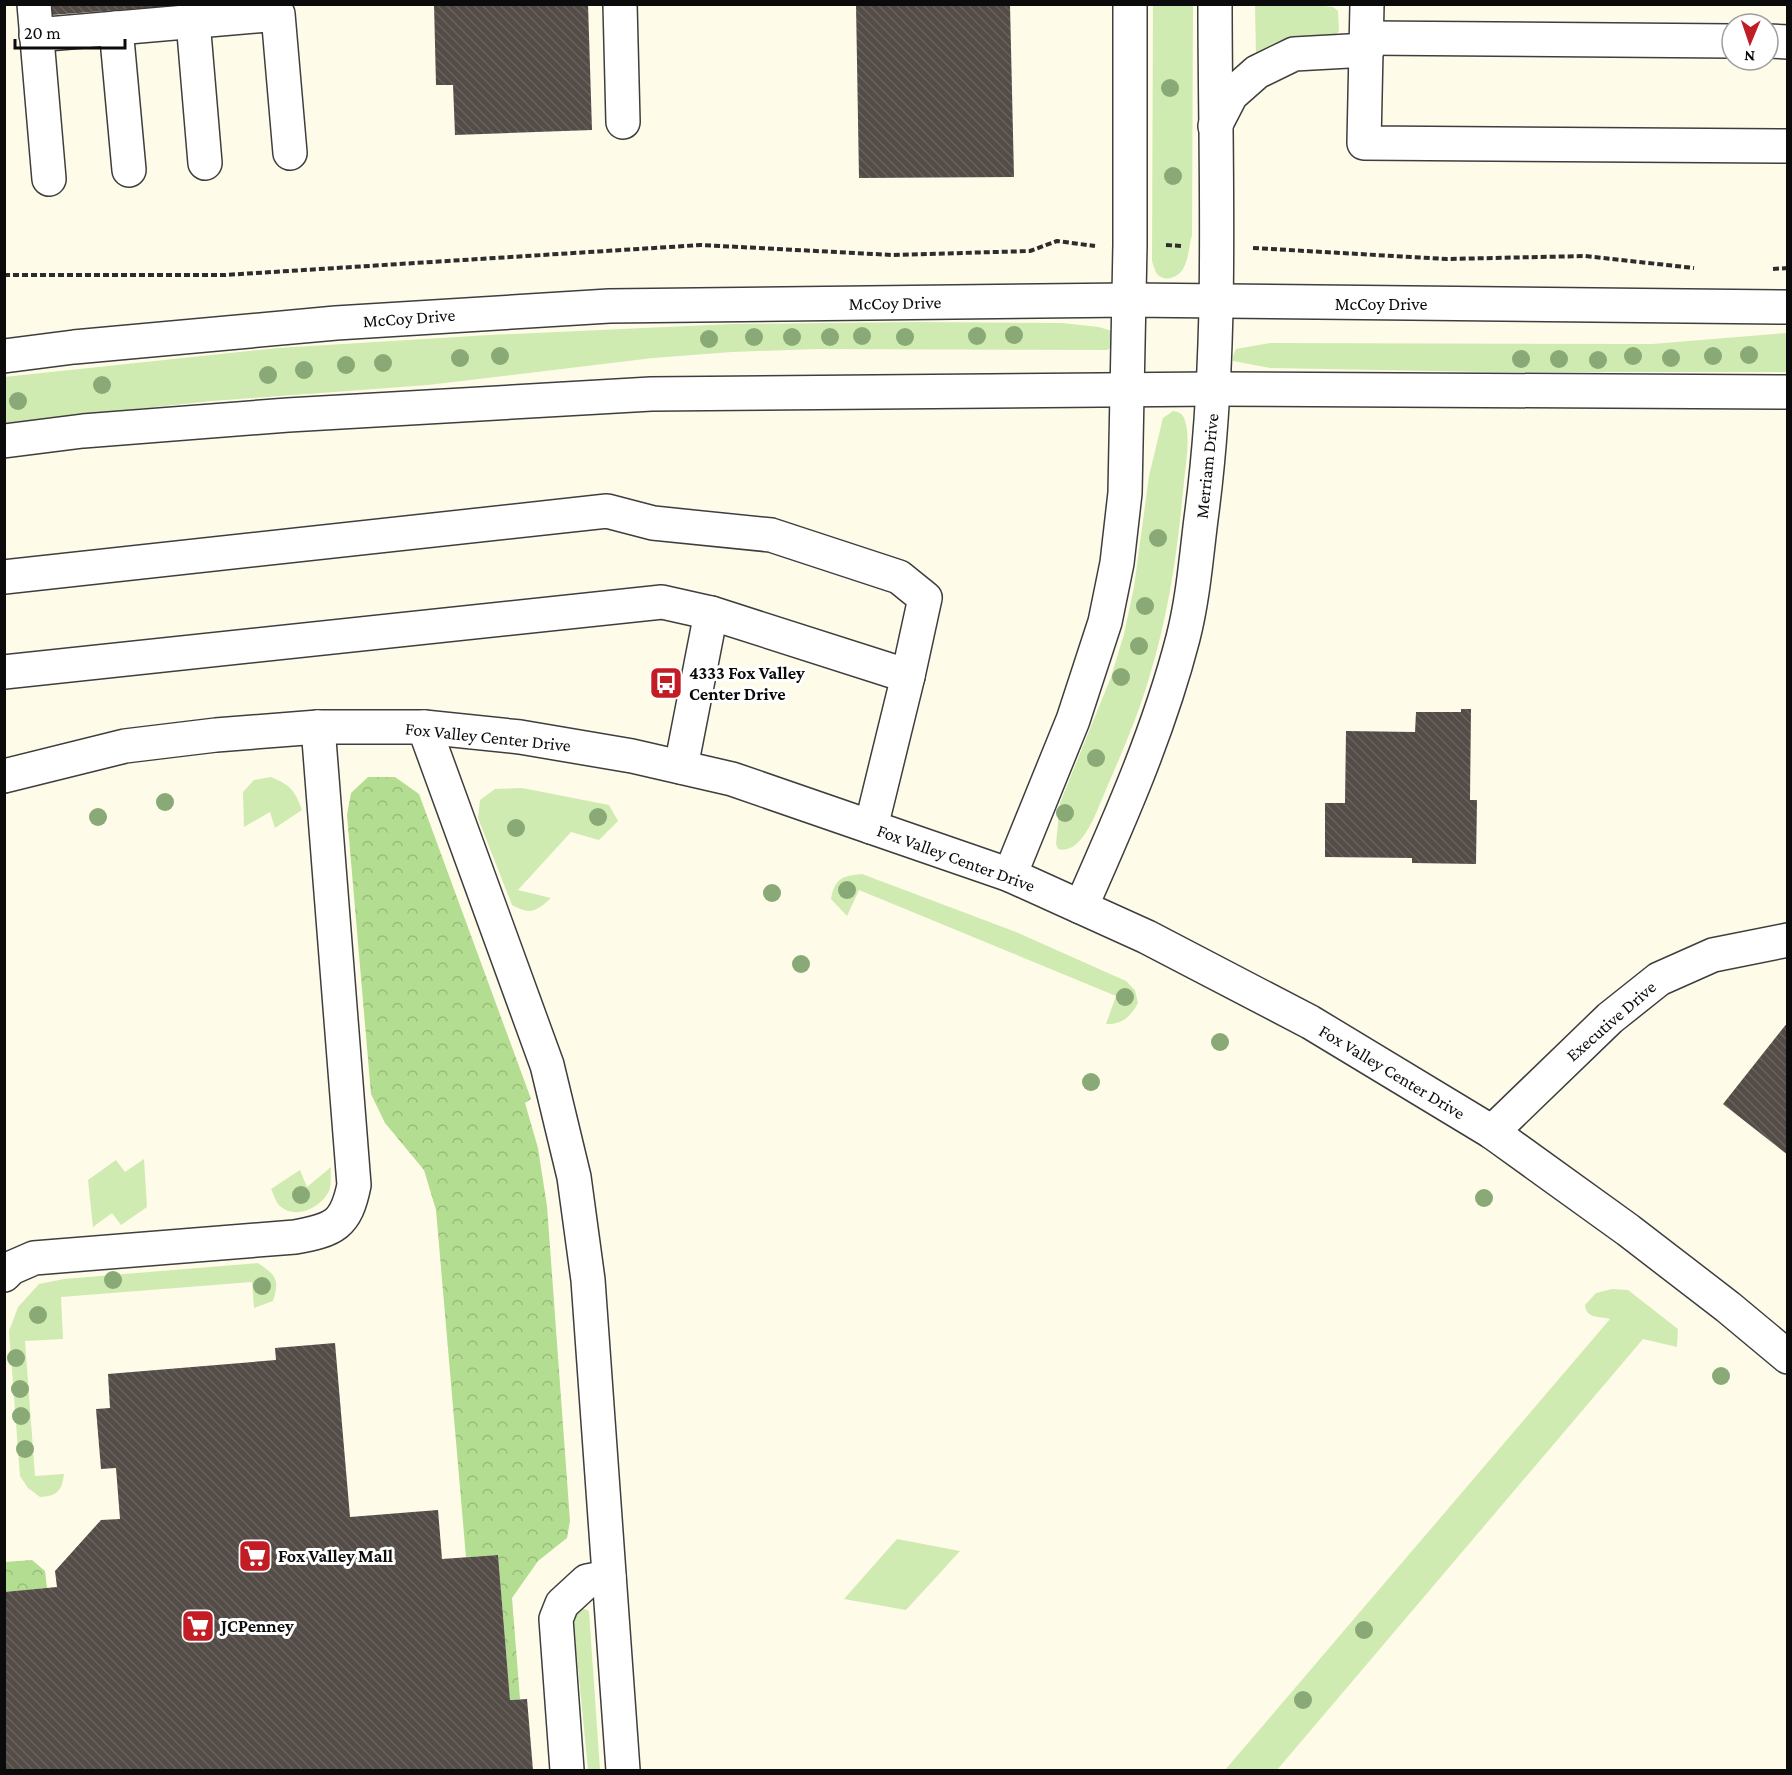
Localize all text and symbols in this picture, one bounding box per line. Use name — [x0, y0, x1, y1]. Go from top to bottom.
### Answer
scale bar — [15, 12, 124, 50]
north arrow — [1720, 12, 1780, 72]
text: 20 m — [24, 23, 61, 43]
text: N — [1744, 48, 1755, 65]
street label: McCoy Drive — [849, 292, 942, 314]
street label: McCoy Drive — [1335, 294, 1427, 314]
street label: McCoy Drive — [362, 305, 456, 331]
street label: Merriam Drive — [1192, 412, 1222, 520]
place label: 4333 Fox Valley Center Drive — [689, 663, 805, 704]
bus stop icon: 4333 Fox Valley Center Drive — [648, 665, 684, 701]
street label: Fox Valley Center Drive — [404, 718, 572, 756]
street label: Fox Valley Center Drive — [874, 820, 1038, 896]
street label: Executive Drive — [1562, 977, 1660, 1065]
street label: Fox Valley Center Drive — [1315, 1021, 1469, 1124]
supermarket icon: Fox Valley Mall — [237, 1538, 273, 1574]
place label: Fox Valley Mall — [278, 1546, 393, 1566]
supermarket icon: JCPenney — [180, 1608, 216, 1644]
place label: JCPenney — [219, 1616, 294, 1636]

